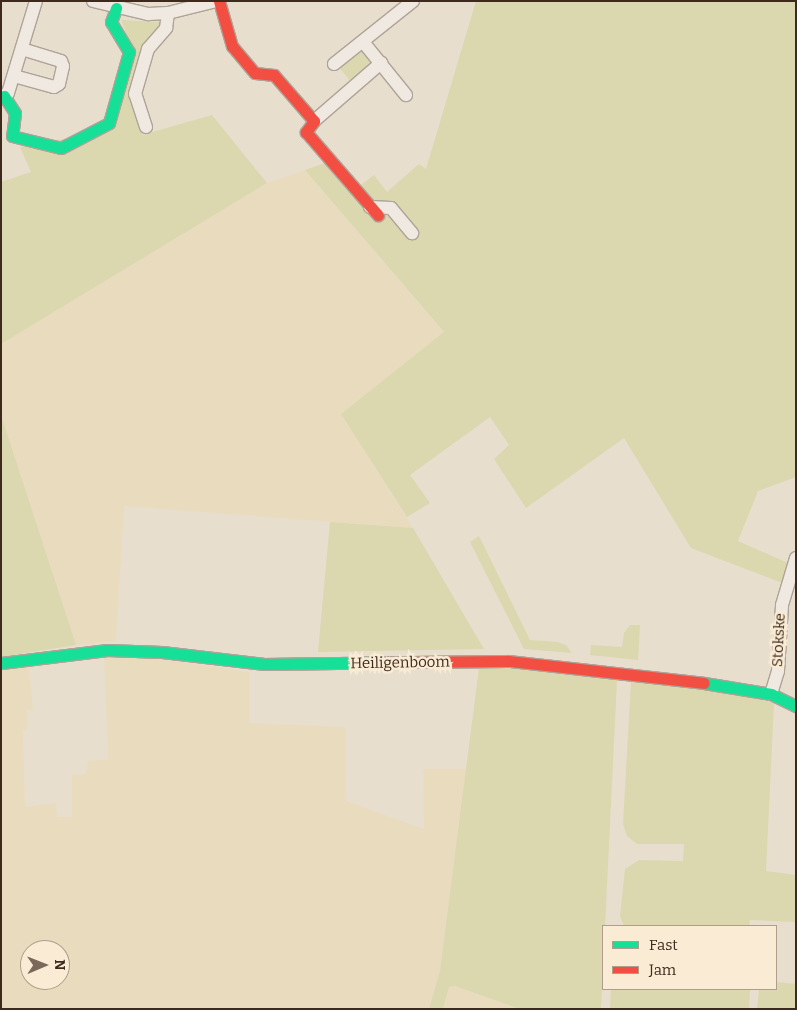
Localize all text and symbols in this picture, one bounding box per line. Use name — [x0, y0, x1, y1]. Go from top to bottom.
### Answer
street label: Stokske — [769, 613, 789, 667]
street label: Heiligenboom — [350, 653, 450, 673]
legend — [602, 925, 777, 990]
text: Fast — [649, 936, 678, 954]
north arrow — [20, 940, 70, 990]
text: N — [51, 959, 68, 970]
text: Jam — [649, 961, 676, 979]

